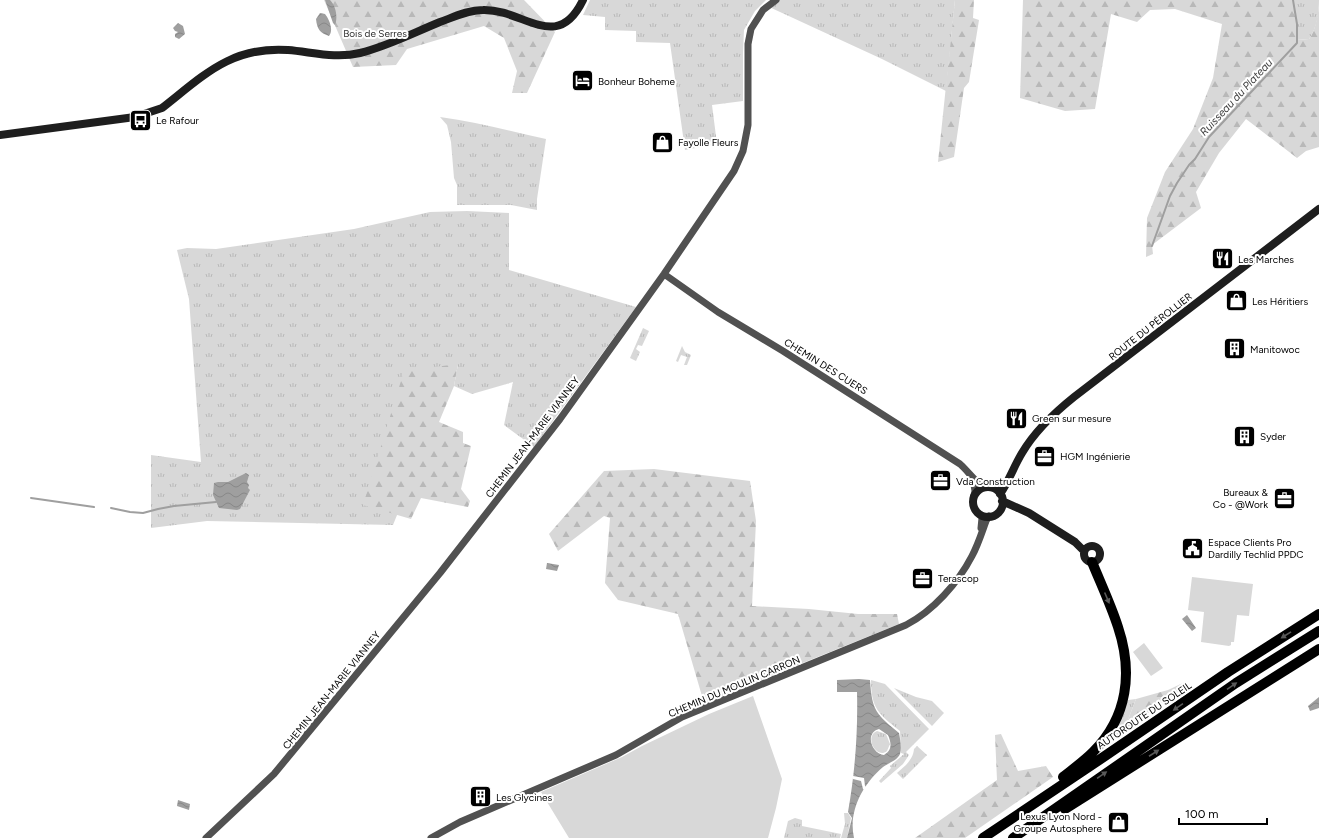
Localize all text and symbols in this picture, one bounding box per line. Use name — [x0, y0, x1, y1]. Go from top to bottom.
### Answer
park label: Bois de Serres — [343, 27, 407, 40]
water label: Ruisseau du Plateau — [1197, 56, 1275, 139]
hotel icon: Bonheur Boheme — [569, 68, 595, 94]
place label: Bonheur Boheme — [598, 75, 675, 88]
bus stop icon: Le Rafour — [127, 107, 153, 133]
place label: Le Rafour — [156, 114, 200, 127]
shop icon: Fayolle Fleurs — [650, 129, 676, 155]
place label: Fayolle Fleurs — [678, 136, 739, 149]
restaurant icon: Les Marches — [1210, 246, 1236, 272]
place label: Les Marches — [1238, 253, 1294, 266]
shop icon: Les Héritiers — [1224, 288, 1250, 314]
street label: ROUTE DU PÉROLLIER — [1106, 290, 1195, 363]
place label: Les Héritiers — [1252, 295, 1308, 308]
street label: CHEMIN DES CUERS — [782, 335, 870, 397]
building icon: Manitowoc — [1221, 336, 1247, 362]
place label: Manitowoc — [1250, 343, 1300, 356]
street label: CHEMIN JEAN-MARIE VIANNEY — [483, 374, 582, 500]
restaurant icon: Green sur mesure — [1003, 405, 1029, 431]
place label: Green sur mesure — [1032, 412, 1112, 425]
building icon: Syder — [1231, 423, 1257, 449]
place label: Syder — [1260, 430, 1287, 443]
office icon: HGM Ingénierie — [1031, 443, 1057, 469]
place label: HGM Ingénierie — [1060, 450, 1131, 463]
office icon: Vda Construction — [928, 468, 954, 494]
place label: Vda Construction — [956, 475, 1035, 488]
office icon: Bureaux & Co - @Work — [1271, 485, 1297, 511]
place label: Bureaux & Co - @Work — [1213, 486, 1269, 511]
public building icon: Espace Clients Pro Dardilly Techlid PPDC — [1179, 535, 1205, 561]
place label: Espace Clients Pro Dardilly Techlid PPDC — [1208, 536, 1304, 561]
office icon: Terascop — [909, 565, 935, 591]
place label: Terascop — [938, 572, 979, 585]
one-way arrow — [1104, 593, 1110, 604]
street label: CHEMIN JEAN-MARIE VIANNEY — [280, 629, 383, 752]
one-way arrow — [1280, 631, 1292, 638]
street label: CHEMIN DU MOULIN CARRON — [666, 653, 802, 720]
street label: AUTOROUTE DU SOLEIL — [1095, 678, 1195, 752]
one-way arrow — [1227, 682, 1237, 690]
one-way arrow — [1172, 703, 1183, 711]
one-way arrow — [1149, 749, 1159, 757]
one-way arrow — [1097, 771, 1107, 779]
building icon: Les Glycines — [468, 784, 494, 810]
place label: Les Glycines — [496, 791, 553, 804]
scale bar — [1179, 800, 1267, 826]
text: 100 m — [1185, 807, 1219, 821]
shop icon: Lexus Lyon Nord - Groupe Autosphere — [1105, 809, 1131, 835]
place label: Lexus Lyon Nord - Groupe Autosphere — [1013, 810, 1103, 835]

